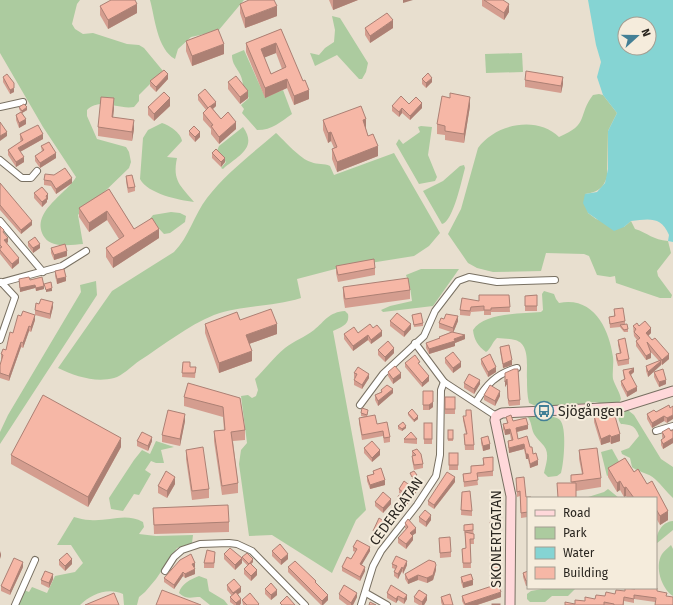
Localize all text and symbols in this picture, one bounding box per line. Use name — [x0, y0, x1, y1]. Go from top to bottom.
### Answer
north arrow — [617, 16, 657, 56]
text: N — [638, 27, 653, 38]
bus stop icon: Sjögången — [533, 400, 555, 422]
place label: Sjögången — [558, 403, 623, 420]
street label: CEDERGATAN — [366, 474, 427, 549]
street label: SKONERTGATAN — [488, 490, 505, 588]
legend — [527, 497, 657, 589]
text: Road — [563, 506, 591, 520]
text: Park — [563, 526, 587, 540]
text: Water — [563, 546, 595, 560]
text: Building — [563, 566, 609, 580]

